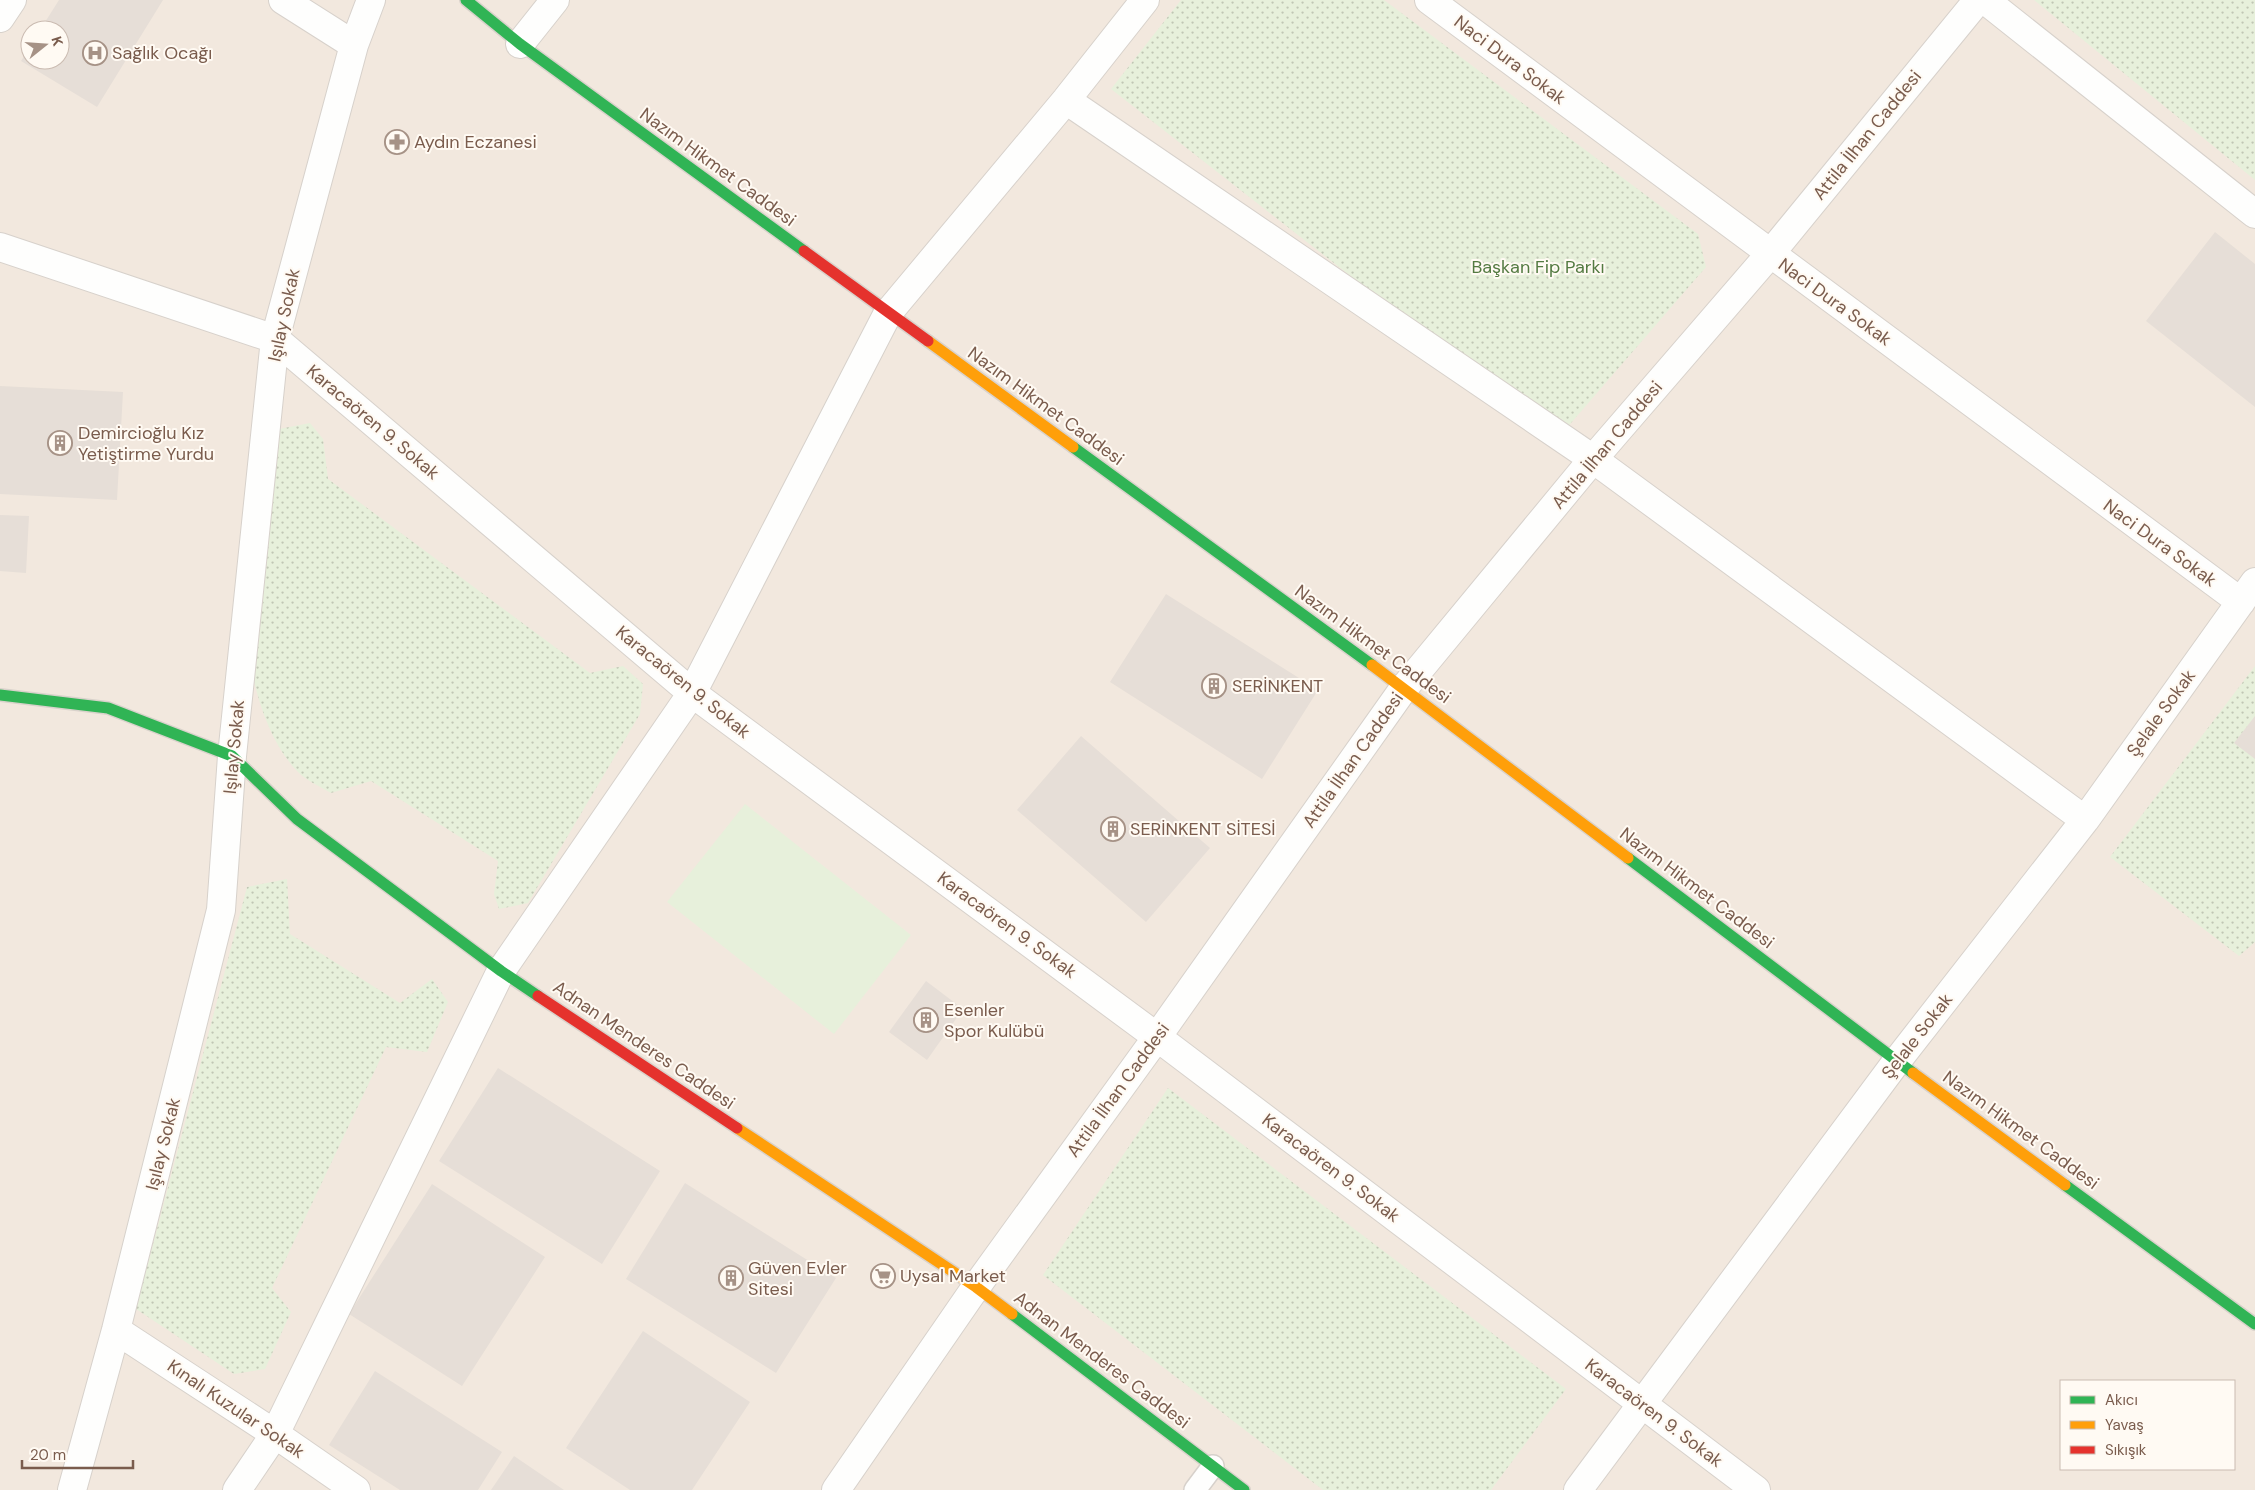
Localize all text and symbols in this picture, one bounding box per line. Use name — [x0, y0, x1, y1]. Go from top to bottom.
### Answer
street label: Naci Dura Sokak — [1449, 10, 1571, 110]
north arrow — [20, 20, 70, 70]
text: K — [47, 34, 67, 48]
hospital icon: Sağlık Ocağı — [82, 40, 108, 66]
place label: Sağlık Ocağı — [112, 41, 212, 65]
street label: Attila İlhan Caddesi — [1807, 65, 1927, 205]
street label: Nazım Hikmet Caddesi — [635, 102, 801, 232]
pharmacy icon: Aydın Eczanesi — [384, 129, 410, 155]
place label: Aydın Eczanesi — [414, 130, 537, 154]
street label: Naci Dura Sokak — [1774, 253, 1896, 351]
park label: Başkan Fip Parkı — [1471, 255, 1605, 279]
street label: Işılay Sokak — [262, 266, 306, 364]
street label: Nazım Hikmet Caddesi — [963, 341, 1129, 471]
street label: Karacaören 9. Sokak — [301, 359, 445, 485]
street label: Attila İlhan Caddesi — [1546, 376, 1668, 514]
place label: Demircioğlu Kız Yetiştirme Yurdu — [78, 421, 214, 466]
building icon: Demircioğlu Kız Yetiştirme Yurdu — [47, 430, 73, 456]
street label: Naci Dura Sokak — [2099, 494, 2221, 592]
street label: Nazım Hikmet Caddesi — [1290, 579, 1456, 709]
street label: Karacaören 9. Sokak — [611, 620, 755, 744]
street label: Şelale Sokak — [2121, 664, 2201, 762]
building icon: SERİNKENT — [1201, 673, 1227, 699]
place label: SERİNKENT — [1232, 674, 1323, 698]
street label: Attila İlhan Caddesi — [1297, 687, 1409, 833]
street label: Işılay Sokak — [218, 699, 250, 795]
building icon: SERİNKENT SİTESİ — [1100, 816, 1126, 842]
place label: SERİNKENT SİTESİ — [1130, 817, 1276, 841]
street label: Nazım Hikmet Caddesi — [1615, 822, 1779, 954]
street label: Karacaören 9. Sokak — [932, 866, 1082, 984]
street label: Adnan Menderes Caddesi — [548, 975, 740, 1115]
street label: Şelale Sokak — [1876, 988, 1958, 1084]
place label: Esenler Spor Kulübü — [944, 998, 1044, 1043]
building icon: Esenler Spor Kulübü — [913, 1007, 939, 1033]
street label: Attila İlhan Caddesi — [1061, 1018, 1175, 1162]
street label: Nazım Hikmet Caddesi — [1938, 1065, 2104, 1195]
street label: Işılay Sokak — [140, 1095, 186, 1193]
street label: Karacaören 9. Sokak — [1257, 1108, 1405, 1228]
place label: Güven Evler Sitesi — [748, 1256, 847, 1301]
supermarket icon: Uysal Market — [870, 1263, 896, 1289]
place label: Uysal Market — [900, 1264, 1006, 1288]
building icon: Güven Evler Sitesi — [718, 1265, 744, 1291]
street label: Adnan Menderes Caddesi — [1009, 1286, 1195, 1434]
street label: Karacaören 9. Sokak — [1580, 1353, 1728, 1473]
street label: Kınalı Kuzular Sokak — [163, 1354, 309, 1464]
legend — [2060, 1380, 2235, 1470]
text: Akıcı — [2105, 1390, 2138, 1410]
text: Yavaş — [2105, 1415, 2144, 1435]
scale bar — [22, 1438, 134, 1470]
text: Sıkışık — [2105, 1440, 2147, 1460]
text: 20 m — [30, 1445, 66, 1465]

